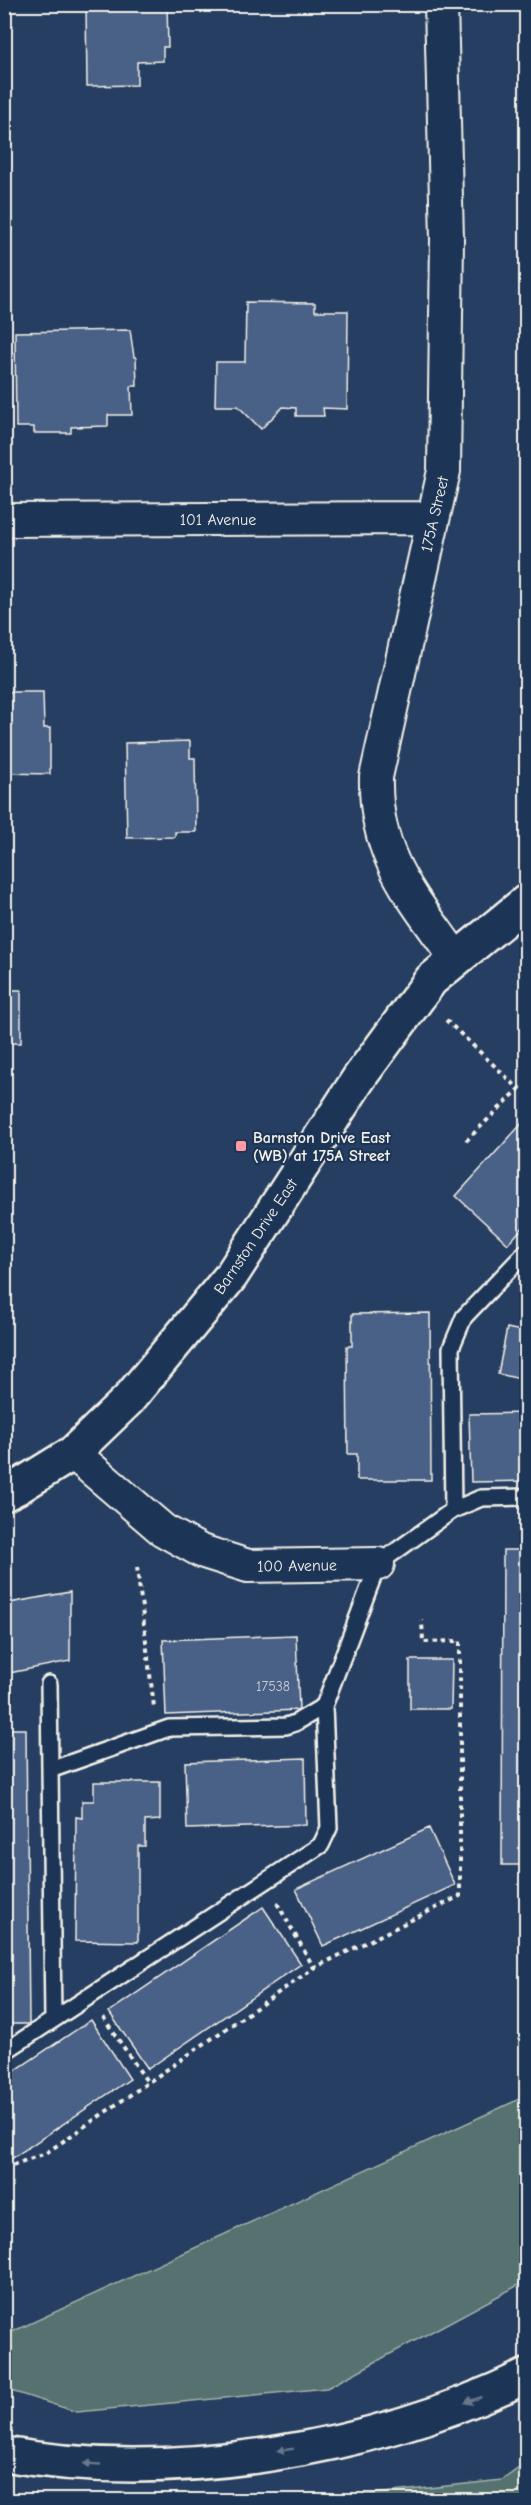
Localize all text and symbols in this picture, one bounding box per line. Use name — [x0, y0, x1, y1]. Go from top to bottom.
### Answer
street label: 175A Street — [418, 474, 453, 554]
street label: 101 Avenue — [180, 511, 256, 529]
place label: Barnston Drive East (WB) at 175A Street — [253, 1129, 391, 1165]
marker: Barnston Drive East (WB) at 175A Street — [234, 1139, 248, 1153]
street label: Barnston Drive East — [210, 1175, 301, 1298]
street label: 100 Avenue — [257, 1556, 337, 1576]
house number: 17538 — [256, 1678, 290, 1695]
one-way arrow — [464, 2396, 482, 2406]
one-way arrow — [276, 2446, 295, 2455]
one-way arrow — [82, 2460, 101, 2469]

